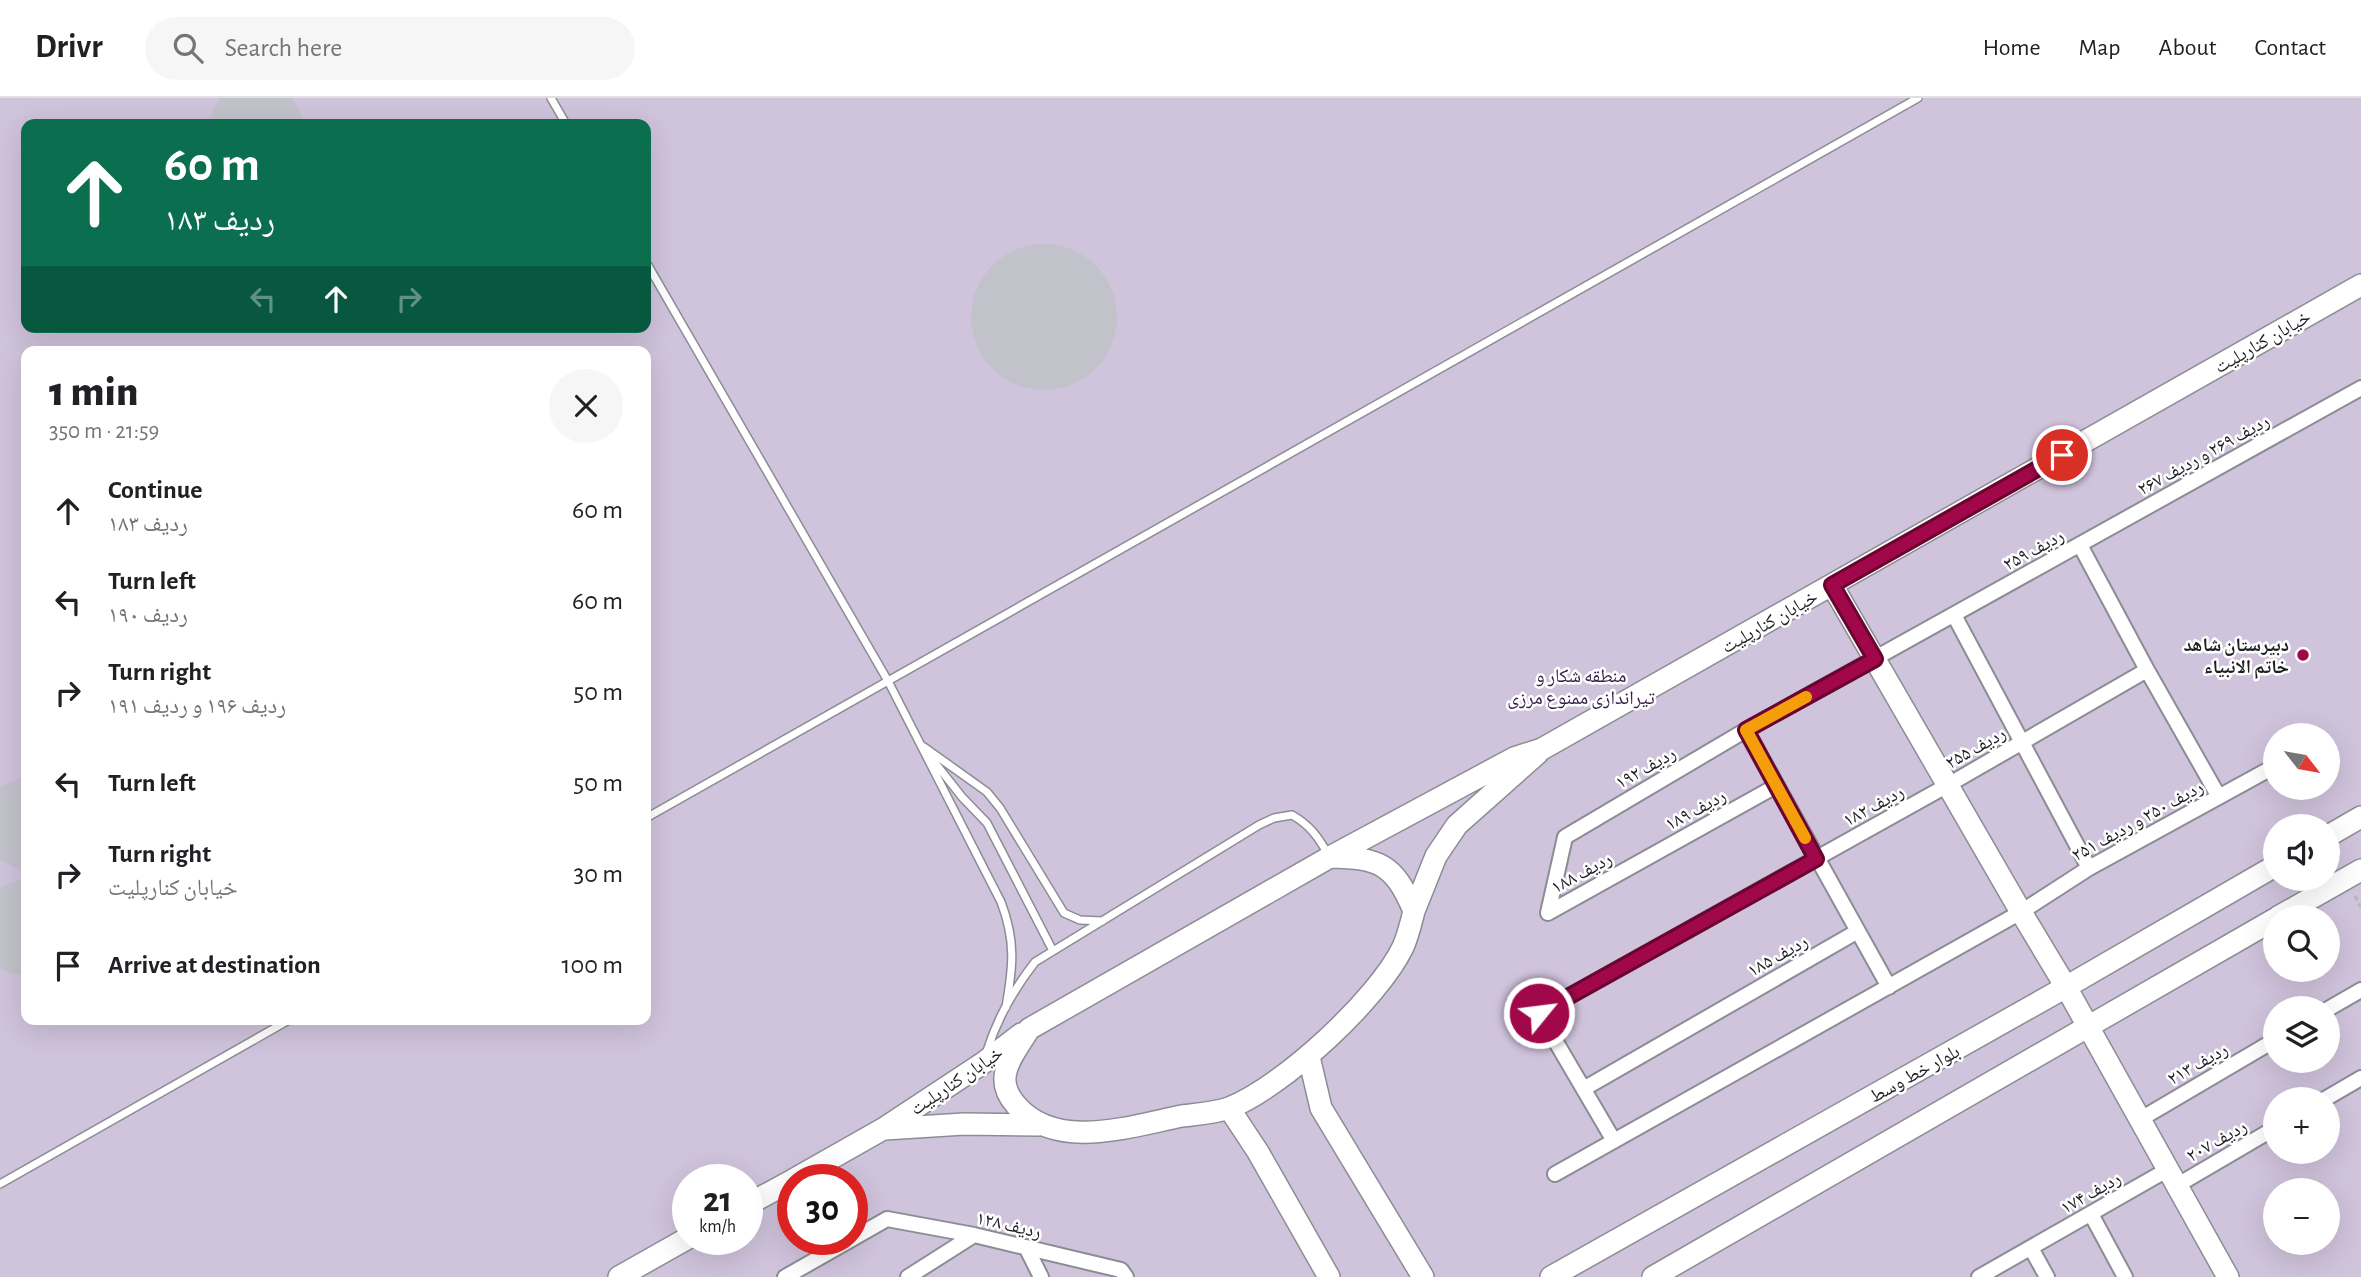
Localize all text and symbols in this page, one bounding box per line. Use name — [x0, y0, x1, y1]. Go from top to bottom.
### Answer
search box — [145, 17, 635, 80]
icon: search — [169, 29, 207, 67]
text: Drivr — [35, 31, 103, 64]
text: Search here — [225, 35, 342, 61]
text: Home — [1983, 36, 2041, 60]
text: Map — [2079, 36, 2121, 60]
text: About — [2159, 36, 2216, 60]
text: Contact — [2254, 36, 2326, 60]
text: 60 m — [164, 141, 260, 190]
icon: ahead — [49, 147, 140, 238]
text: ردیف ۱۸۳ — [164, 204, 275, 236]
icon: left — [244, 280, 282, 318]
icon: ahead — [317, 280, 355, 318]
icon: right — [390, 280, 428, 318]
street label: خیابان کنارپلیت — [2212, 307, 2314, 378]
button: close — [549, 369, 623, 443]
text: 1 min — [49, 371, 138, 413]
street label: ردیف ۲۶۹ و ردیف ۲۶۷ — [2135, 411, 2273, 500]
text: 350 m · 21:59 — [49, 420, 159, 443]
pin — [2032, 425, 2092, 485]
icon: arrive — [2043, 436, 2081, 474]
text: Continue — [108, 477, 203, 503]
icon: ahead — [49, 492, 87, 530]
text: 60 m — [572, 497, 623, 523]
text: ردیف ۱۸۳ — [108, 513, 188, 536]
street label: ردیف ۲۵۹ — [2000, 526, 2068, 575]
text: Turn left — [108, 568, 196, 594]
icon: left — [49, 583, 87, 621]
street label: خیابان کنارپلیت — [1719, 587, 1821, 658]
text: 60 m — [572, 588, 623, 614]
text: ردیف ۱۹۰ — [108, 604, 188, 627]
place label: دبیرستان شاهد خاتم الانبیاء — [2183, 636, 2289, 679]
marker: دبیرستان شاهد خاتم الانبیاء — [2295, 647, 2311, 663]
text: Turn right — [108, 659, 211, 685]
park label: منطقه شکار و تیراندازی ممنوع مرزی — [1507, 667, 1655, 709]
icon: right — [49, 674, 87, 712]
text: 50 m — [573, 679, 623, 705]
text: ردیف ۱۹۶ و ردیف ۱۹۱ — [108, 695, 286, 718]
north arrow — [2263, 723, 2340, 800]
map controls — [2263, 723, 2340, 1255]
street label: ردیف ۲۵۵ — [1942, 724, 2010, 774]
street label: ردیف ۱۹۲ — [1612, 744, 1680, 794]
icon: left — [49, 765, 87, 803]
text: Turn left — [108, 770, 196, 796]
text: 50 m — [573, 770, 623, 796]
street label: ردیف ۲۵۰ و ردیف ۲۵۱ — [2069, 777, 2207, 866]
street label: ردیف ۱۸۲ — [1840, 782, 1908, 831]
street label: ردیف ۱۸۹ — [1662, 786, 1730, 835]
button: sound — [2263, 814, 2340, 891]
text: Turn right — [108, 841, 211, 867]
street label: ردیف ۱۸۸ — [1548, 849, 1616, 898]
icon: right — [49, 856, 87, 894]
text: 30 m — [573, 861, 623, 887]
text: خیابان کنارپلیت — [108, 877, 238, 900]
button: search — [2263, 905, 2340, 982]
street label: ردیف ۱۸۵ — [1744, 932, 1812, 982]
icon: arrive — [49, 947, 87, 985]
text: Arrive at destination — [108, 952, 321, 978]
text: 100 m — [562, 952, 623, 978]
position arrow — [1502, 976, 1576, 1050]
button: layers — [2263, 996, 2340, 1073]
street label: ردیف ۲۱۳ — [2164, 1040, 2232, 1090]
street label: بلوار خط وسط — [1866, 1042, 1963, 1108]
street label: خیابان کنارپلیت — [907, 1043, 1007, 1120]
button: + — [2263, 1087, 2340, 1164]
street label: ردیف ۲۰۷ — [2183, 1117, 2251, 1167]
speed limit sign: 30 — [777, 1164, 868, 1255]
street label: ردیف ۱۷۴ — [2057, 1169, 2125, 1219]
button: − — [2263, 1178, 2340, 1255]
text: 21 — [703, 1183, 732, 1218]
street label: ردیف ۱۲۸ — [974, 1209, 1043, 1243]
text: km/h — [699, 1218, 736, 1236]

